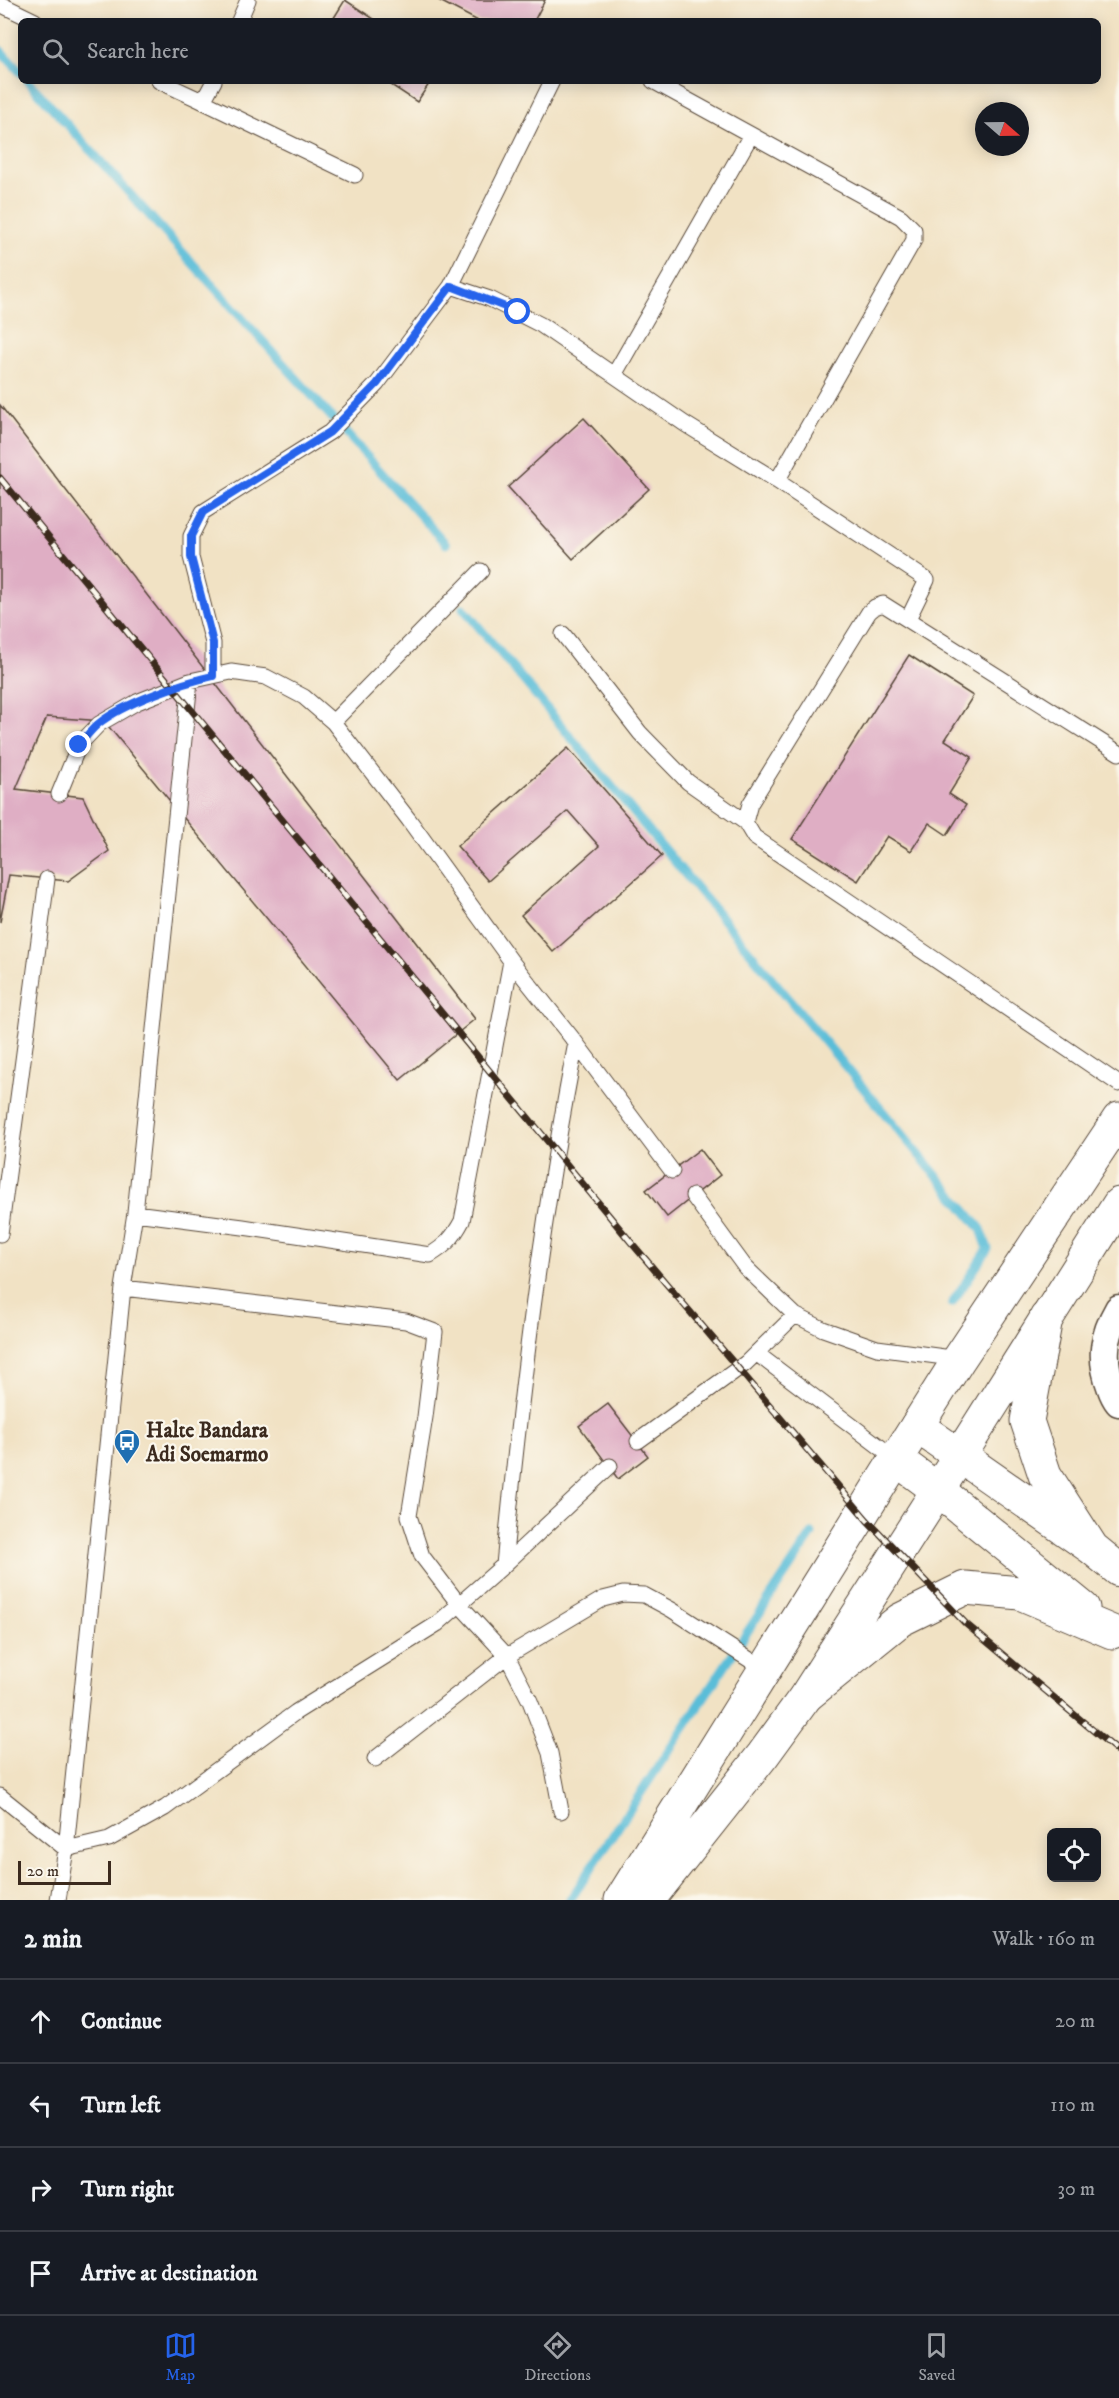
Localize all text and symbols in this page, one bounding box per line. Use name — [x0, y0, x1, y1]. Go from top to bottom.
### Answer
search box — [18, 18, 1101, 84]
icon: search — [39, 35, 72, 68]
text: Search here — [87, 38, 189, 65]
north arrow — [975, 102, 1029, 156]
route start — [504, 298, 530, 324]
route end — [65, 731, 91, 757]
place label: Halte Bandara Adi Soemarmo — [145, 1418, 269, 1468]
bus stop icon: Halte Bandara Adi Soemarmo — [112, 1427, 142, 1465]
map controls — [1047, 1828, 1101, 1882]
button: locate — [1047, 1828, 1101, 1882]
scale bar — [18, 1858, 111, 1886]
text: 20 m — [27, 1861, 59, 1881]
text: 2 min — [24, 1923, 82, 1956]
text: Walk · 160 m — [992, 1927, 1095, 1952]
icon: ahead — [24, 2005, 57, 2038]
text: Continue — [81, 2008, 162, 2035]
text: 20 m — [1055, 2009, 1095, 2034]
icon: left — [24, 2089, 57, 2122]
text: Turn left — [81, 2092, 161, 2119]
text: 110 m — [1050, 2093, 1095, 2118]
icon: right — [24, 2173, 57, 2206]
text: Turn right — [81, 2176, 174, 2203]
text: 30 m — [1057, 2177, 1095, 2202]
icon: arrive — [24, 2257, 57, 2290]
text: Arrive at destination — [81, 2260, 258, 2287]
tab: Map — [164, 2329, 197, 2385]
tab: Directions — [524, 2329, 591, 2385]
tab: Saved — [918, 2329, 955, 2385]

